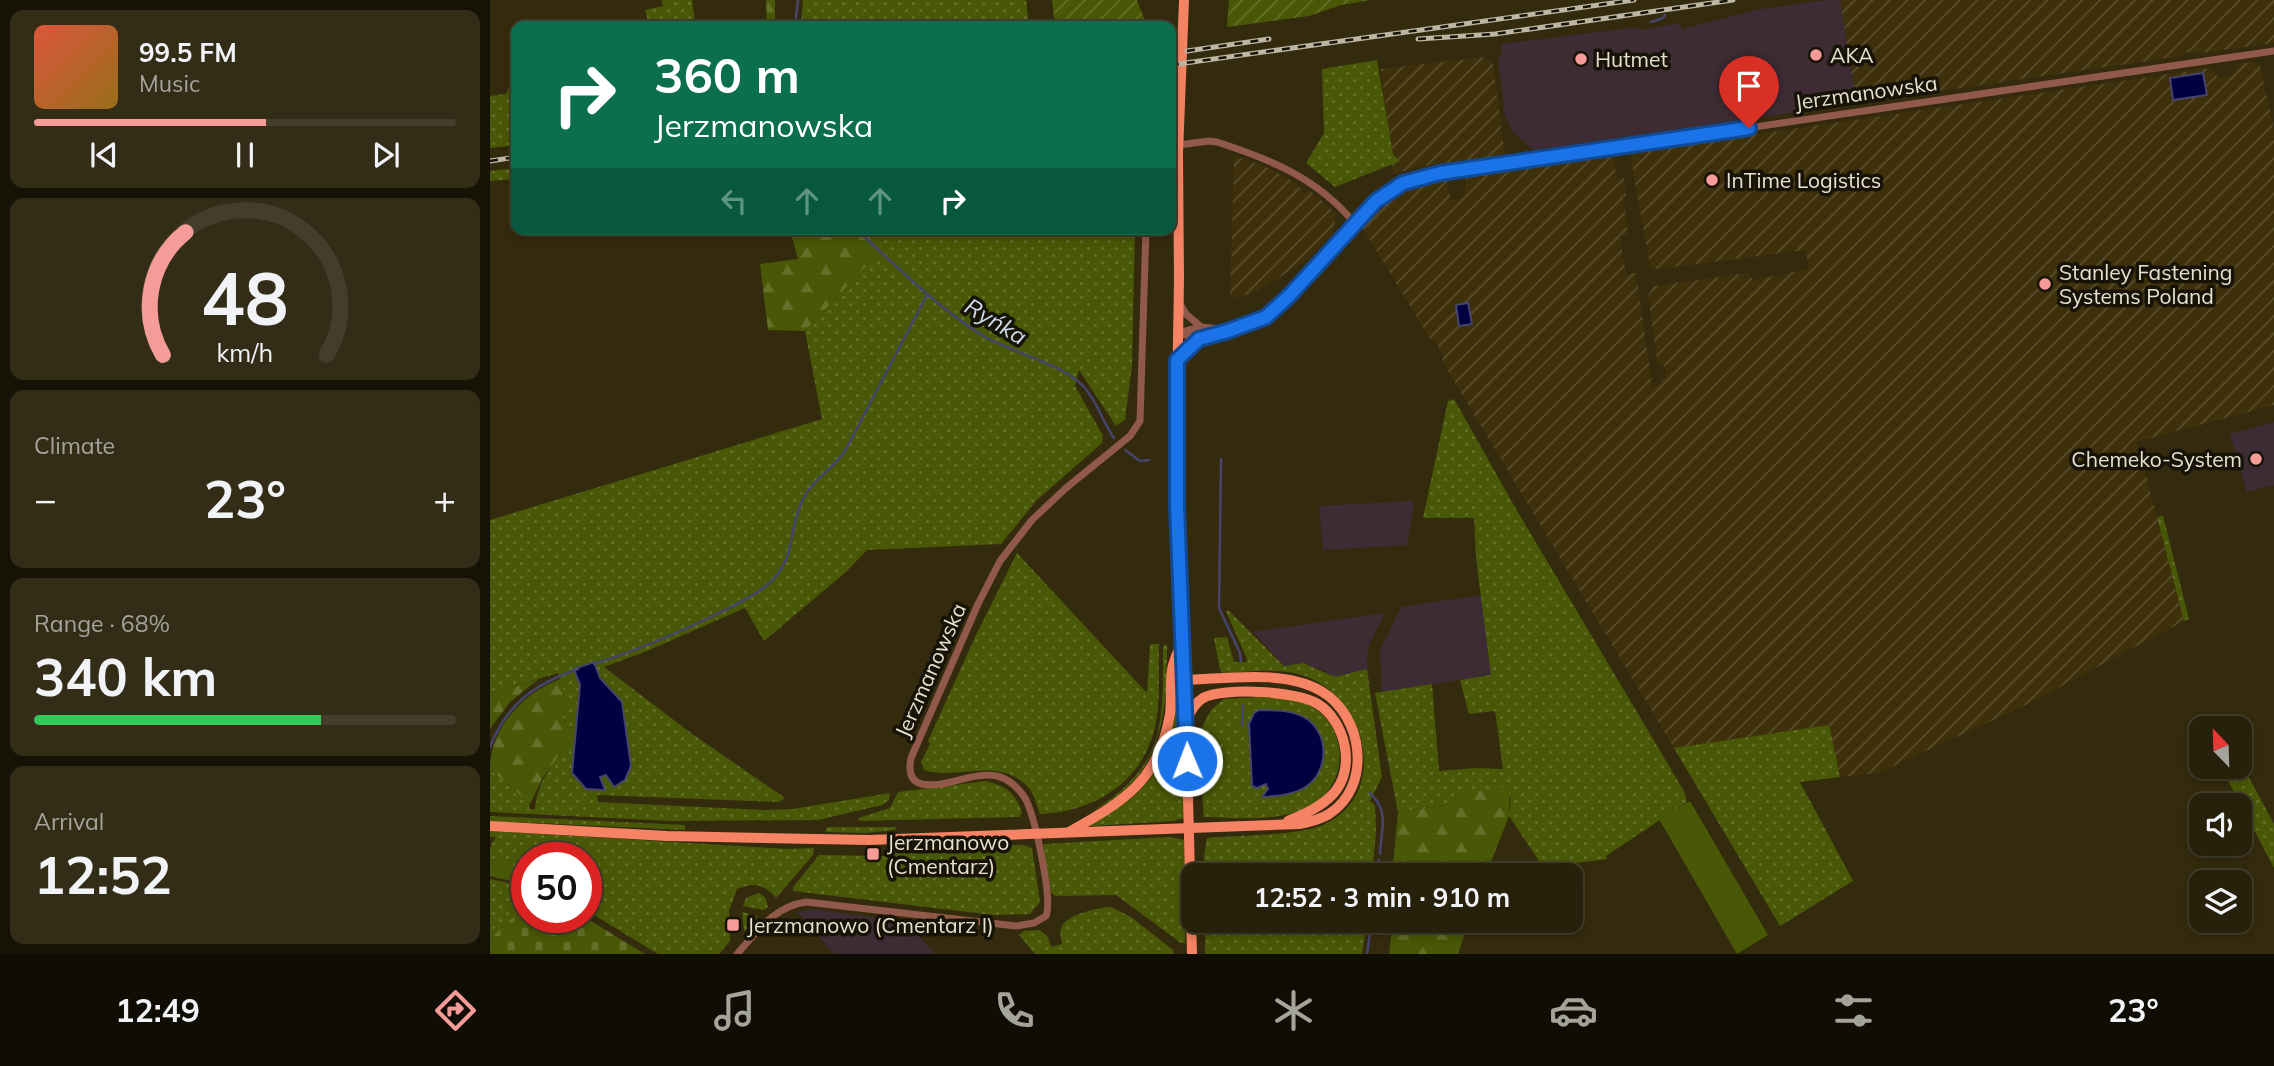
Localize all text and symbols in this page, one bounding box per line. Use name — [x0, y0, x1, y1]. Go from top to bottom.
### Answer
text: 99.5 FM — [139, 36, 237, 69]
place label: AKA — [1830, 42, 1874, 68]
text: 360 m — [654, 44, 800, 105]
place label: Hutmet — [1595, 46, 1668, 72]
marker: AKA — [1808, 47, 1824, 63]
icon: right — [539, 49, 630, 140]
marker: Hutmet — [1573, 51, 1589, 67]
pin — [1719, 56, 1779, 128]
icon: arrive — [1730, 67, 1768, 105]
text: Music — [139, 69, 200, 98]
street label: Jerzmanowska — [1793, 69, 1939, 115]
text: Jerzmanowska — [654, 105, 873, 145]
icon: previous — [85, 136, 123, 174]
icon: pause — [226, 136, 264, 174]
icon: next — [367, 136, 405, 174]
place label: InTime Logistics — [1726, 167, 1881, 193]
marker: InTime Logistics — [1704, 172, 1720, 188]
icon: left — [715, 182, 753, 220]
icon: ahead — [788, 182, 826, 220]
icon: ahead — [861, 182, 899, 220]
icon: right — [934, 182, 972, 220]
text: 48 — [201, 252, 289, 343]
place label: Stanley Fastening Systems Poland — [2059, 259, 2232, 309]
marker: Stanley Fastening Systems Poland — [2037, 276, 2053, 292]
water label: Ryńka — [960, 291, 1032, 351]
text: km/h — [217, 337, 273, 368]
text: Climate — [34, 431, 115, 460]
place label: Chemeko-System — [2071, 446, 2242, 472]
marker: Chemeko-System — [2248, 451, 2264, 467]
text: 23° — [204, 466, 286, 531]
text: − — [34, 475, 57, 523]
text: + — [433, 475, 456, 523]
street label: Jerzmanowska — [889, 599, 971, 741]
text: Range · 68% — [34, 609, 170, 638]
text: 340 km — [34, 644, 217, 709]
north arrow — [2189, 716, 2252, 779]
map controls — [2189, 716, 2252, 933]
position arrow — [1150, 724, 1224, 798]
button: sound — [2189, 793, 2252, 856]
text: Arrival — [34, 807, 104, 836]
place label: Jerzmanowo (Cmentarz) — [887, 829, 1009, 879]
text: 12:52 — [34, 842, 172, 907]
speed limit sign: 50 — [511, 842, 602, 933]
marker: Jerzmanowo (Cmentarz) — [865, 846, 881, 862]
button: layers — [2189, 870, 2252, 933]
text: 12:52 · 3 min · 910 m — [1254, 881, 1510, 914]
place label: Jerzmanowo (Cmentarz I) — [747, 912, 994, 938]
marker: Jerzmanowo (Cmentarz I) — [725, 917, 741, 933]
icon: directions — [431, 986, 480, 1035]
icon: music — [710, 986, 759, 1035]
icon: phone — [990, 986, 1039, 1035]
icon: climate — [1269, 986, 1318, 1035]
icon: car — [1549, 986, 1598, 1035]
icon: filters — [1829, 986, 1878, 1035]
text: 12:49 — [115, 990, 200, 1030]
text: 23° — [2108, 990, 2159, 1030]

